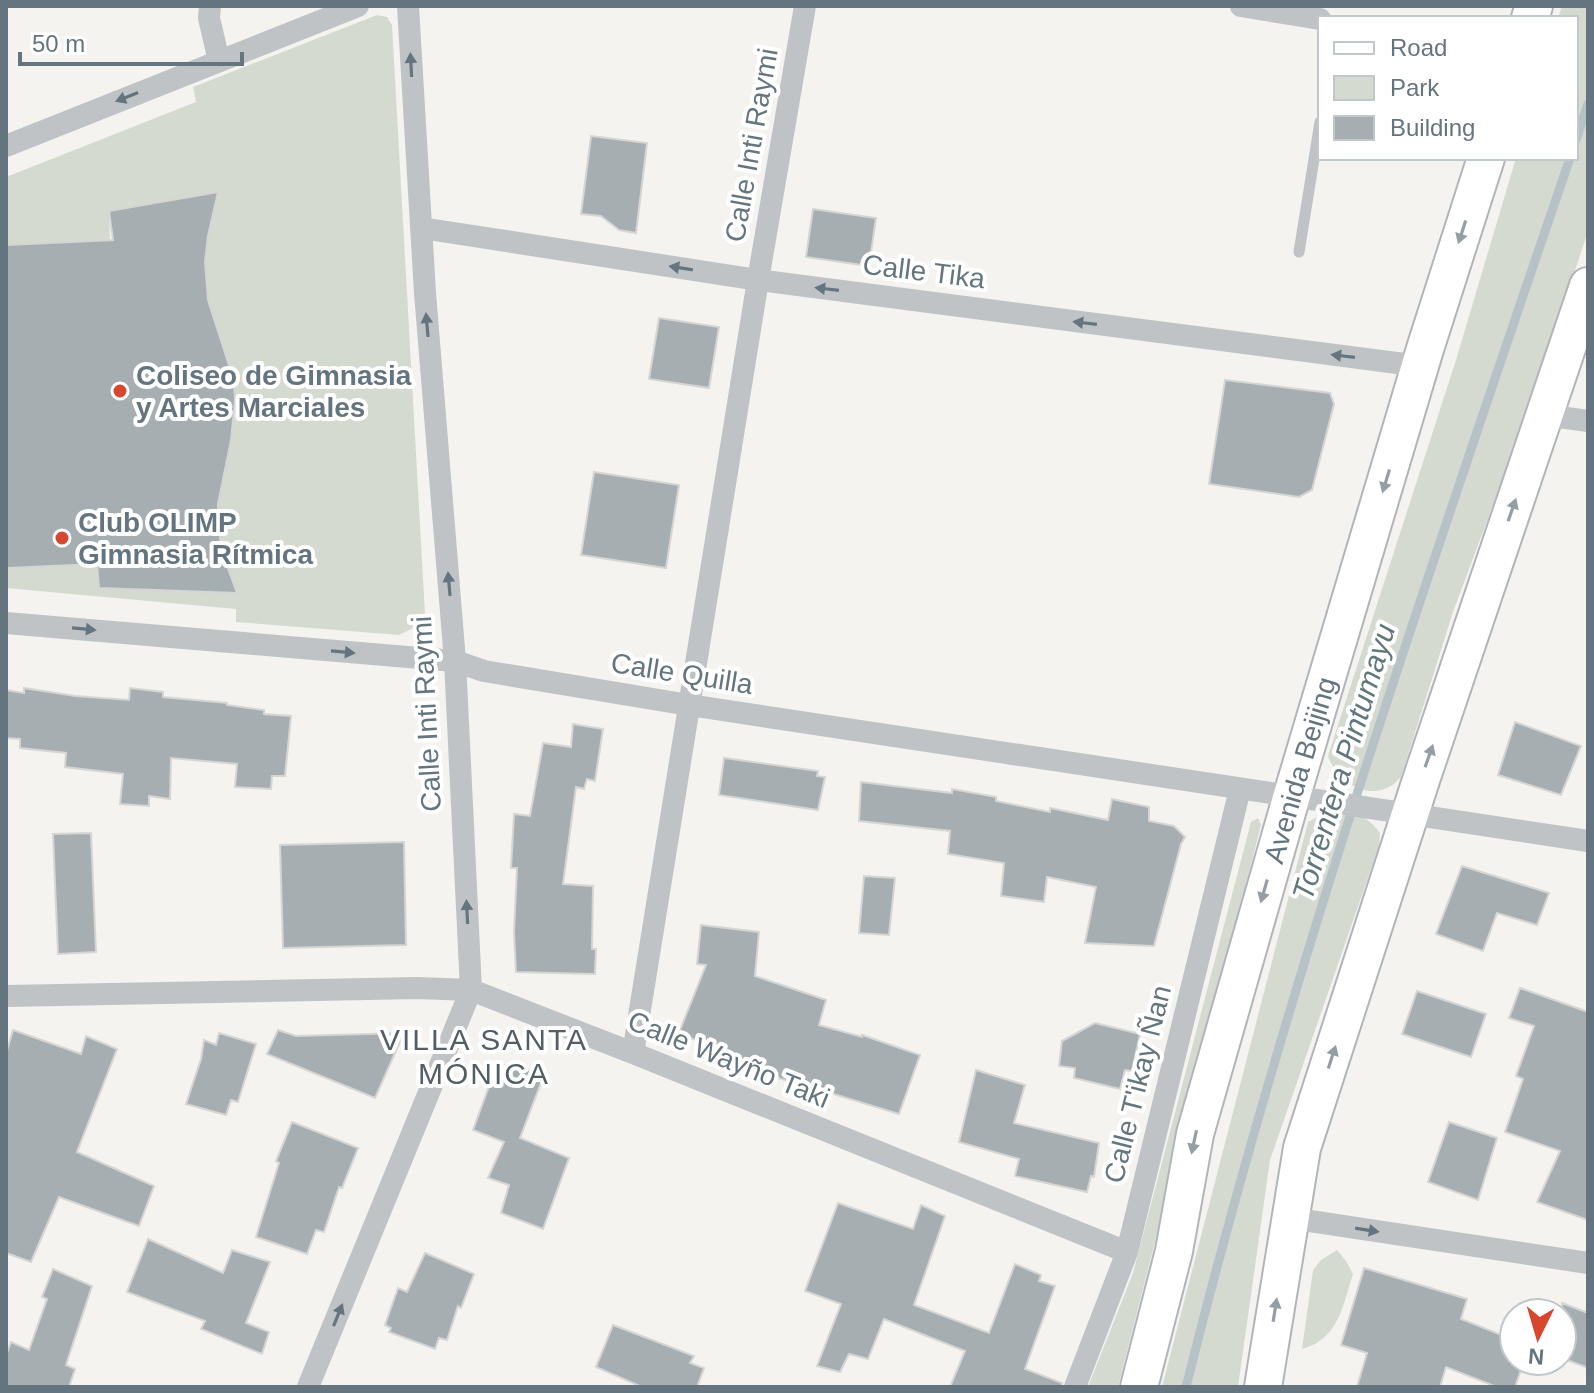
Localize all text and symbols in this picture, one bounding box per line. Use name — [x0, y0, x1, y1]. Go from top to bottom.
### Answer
scale bar — [20, 16, 242, 66]
legend — [1318, 16, 1578, 160]
text: 50 m — [32, 30, 85, 57]
text: Road — [1390, 34, 1447, 61]
street label: Calle Inti Raymi — [719, 46, 784, 244]
one-way arrow — [405, 52, 418, 77]
text: Park — [1390, 74, 1440, 101]
one-way arrow — [115, 91, 139, 104]
text: Building — [1390, 114, 1475, 141]
one-way arrow — [1455, 221, 1468, 245]
street label: Calle Tika — [861, 249, 987, 294]
one-way arrow — [668, 261, 693, 274]
one-way arrow — [814, 282, 839, 295]
one-way arrow — [420, 312, 433, 337]
one-way arrow — [1072, 316, 1097, 329]
one-way arrow — [1330, 350, 1355, 363]
place label: Coliseo de Gimnasia y Artes Marciales — [136, 360, 412, 423]
marker: Coliseo de Gimnasia y Artes Marciales — [111, 382, 129, 400]
one-way arrow — [1379, 469, 1392, 493]
one-way arrow — [1507, 498, 1519, 522]
place label: Club OLIMP Gimnasia Rítmica — [78, 507, 313, 570]
marker: Club OLIMP Gimnasia Rítmica — [53, 529, 71, 547]
one-way arrow — [442, 571, 455, 596]
street label: Calle Inti Raymi — [406, 615, 447, 813]
water label: Torrentera Pintumayu — [1286, 619, 1401, 904]
one-way arrow — [72, 623, 97, 636]
one-way arrow — [331, 645, 356, 658]
street label: Calle Quilla — [609, 647, 755, 700]
street label: Avenida Beijing — [1258, 673, 1342, 867]
one-way arrow — [1424, 744, 1436, 768]
one-way arrow — [1257, 880, 1270, 904]
one-way arrow — [461, 899, 474, 924]
street label: Calle T'ikay Ñan — [1098, 982, 1177, 1186]
street label: Calle Wayño Taki — [623, 1005, 834, 1114]
district label: VILLA SANTA MÓNICA — [380, 1023, 588, 1090]
one-way arrow — [1326, 1045, 1338, 1069]
one-way arrow — [1187, 1129, 1200, 1154]
one-way arrow — [1355, 1224, 1380, 1237]
one-way arrow — [1269, 1297, 1282, 1322]
north arrow — [1498, 1297, 1578, 1377]
one-way arrow — [332, 1303, 345, 1327]
text: N — [1527, 1343, 1545, 1370]

